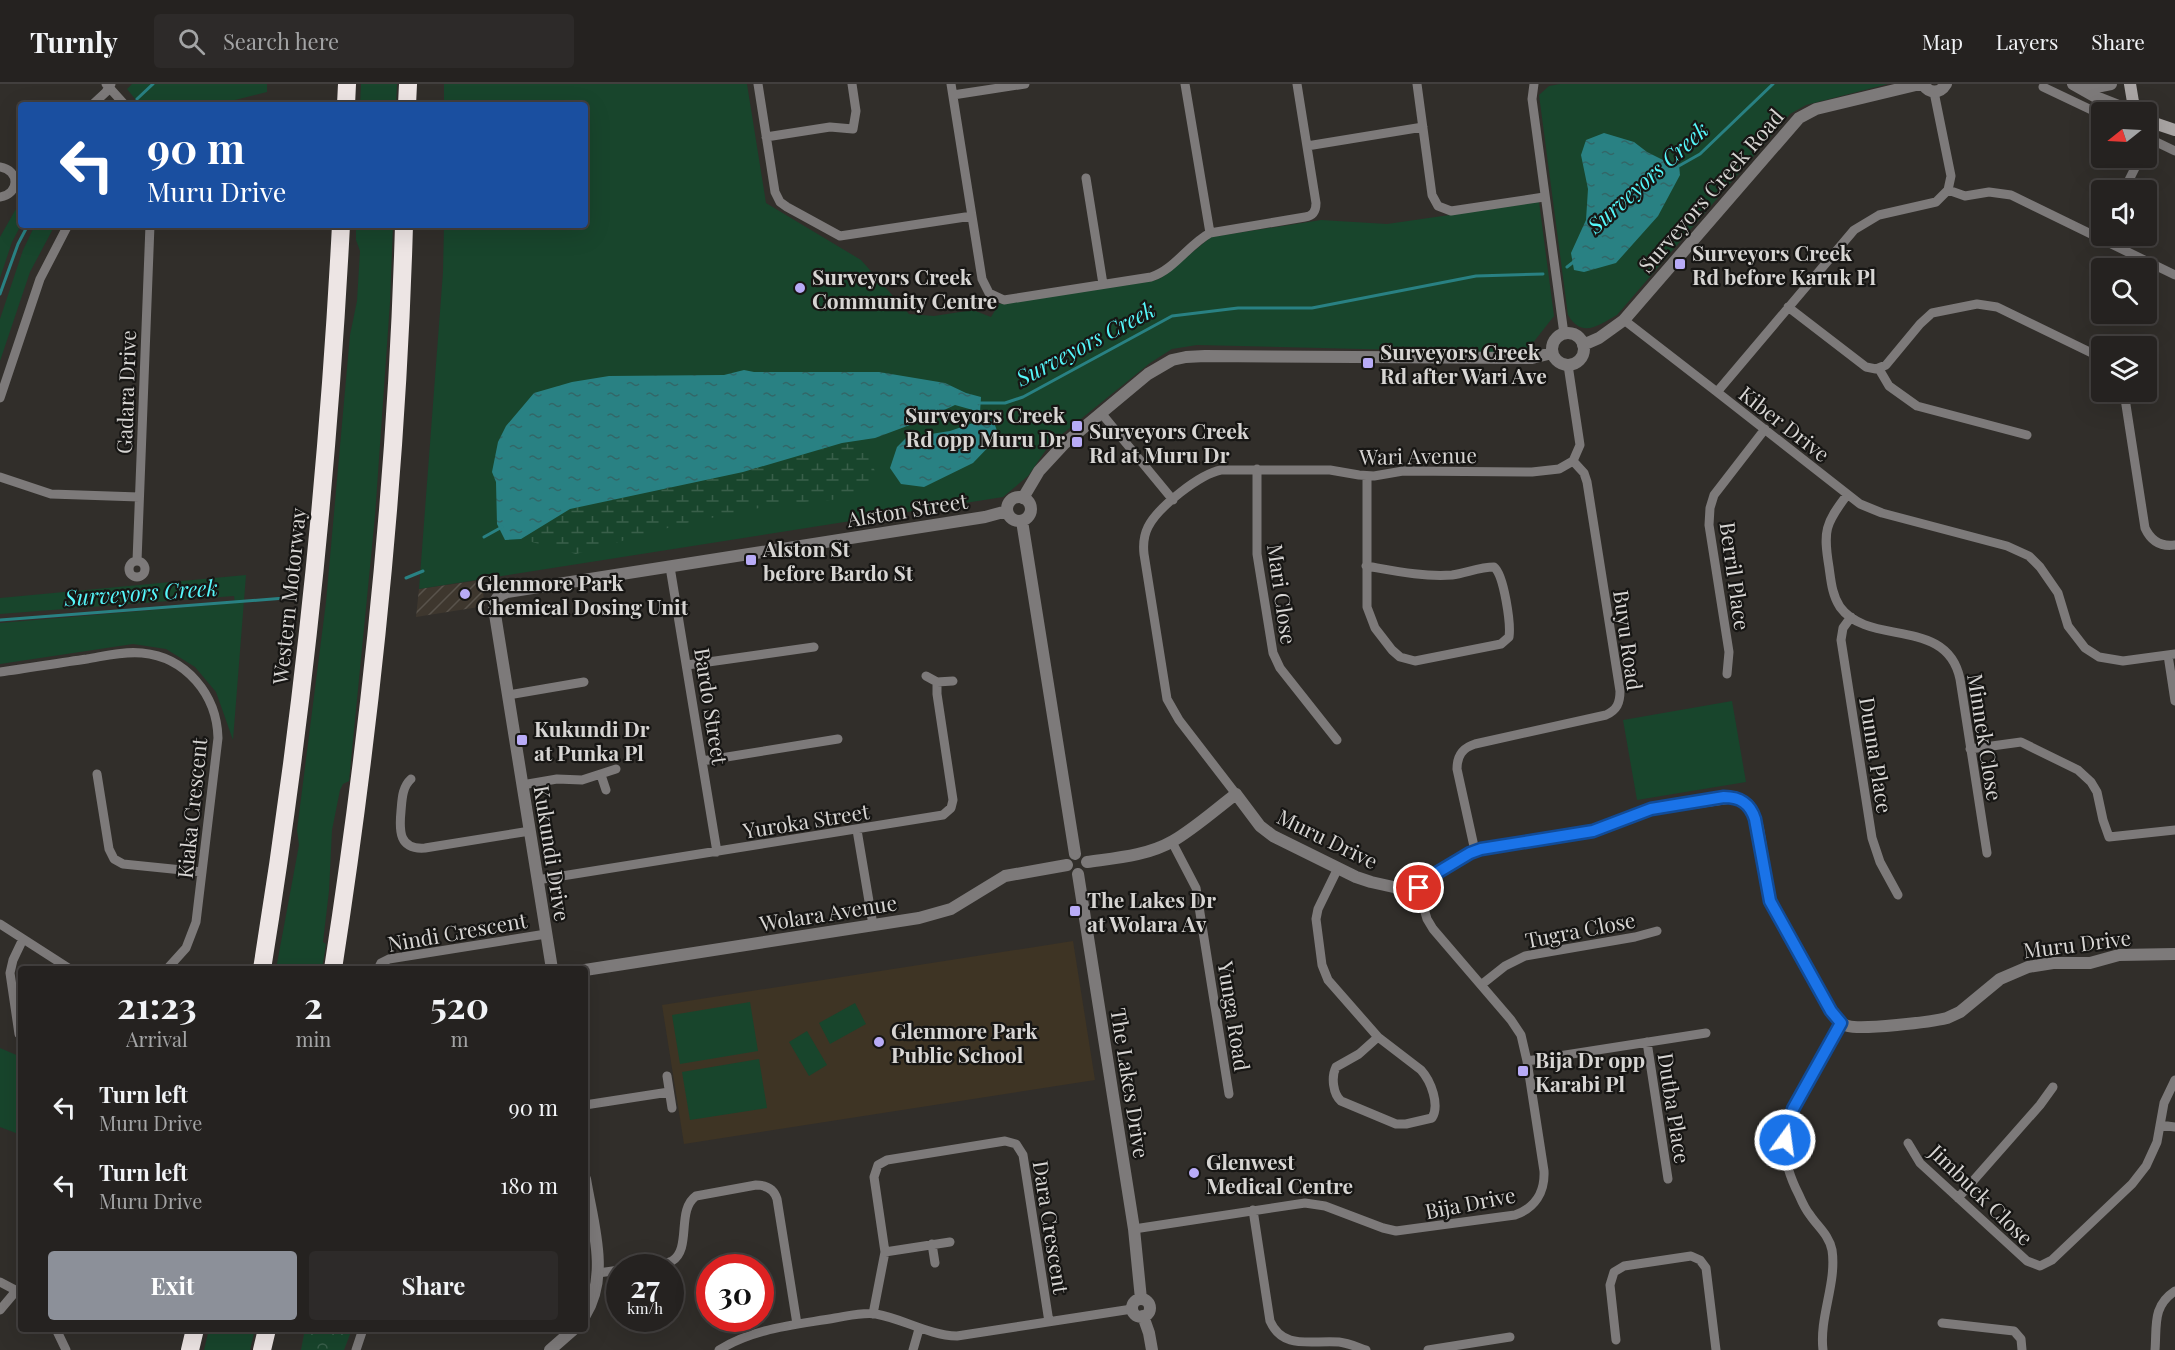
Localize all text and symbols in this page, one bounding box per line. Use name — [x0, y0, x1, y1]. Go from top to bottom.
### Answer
search box — [154, 14, 574, 68]
text: Turnly — [30, 23, 118, 60]
icon: search — [175, 25, 208, 58]
text: Search here — [223, 26, 339, 56]
text: Map — [1922, 27, 1963, 55]
text: Layers — [1996, 27, 2058, 55]
text: Share — [2091, 27, 2145, 55]
street label: Surveyors Creek Road — [1631, 102, 1789, 278]
north arrow — [2091, 102, 2157, 168]
map controls — [2091, 102, 2157, 402]
water label: Surveyors Creek — [1579, 114, 1714, 240]
text: 90 m — [147, 119, 245, 175]
icon: left — [48, 126, 126, 204]
text: Muru Drive — [147, 173, 286, 209]
button: sound — [2091, 180, 2157, 246]
place label: Surveyors Creek Rd before Karuk Pl — [1692, 238, 1876, 290]
marker: Surveyors Creek Rd before Karuk Pl — [1673, 257, 1687, 271]
button: search — [2091, 258, 2157, 324]
place label: Surveyors Creek Community Centre — [812, 262, 997, 314]
marker: Surveyors Creek Community Centre — [793, 281, 807, 295]
water label: Surveyors Creek — [1009, 294, 1160, 393]
street label: Gadara Drive — [109, 330, 141, 454]
button: layers — [2091, 336, 2157, 402]
place label: Surveyors Creek Rd after Wari Ave — [1380, 337, 1547, 389]
marker: Surveyors Creek Rd after Wari Ave — [1361, 356, 1375, 370]
street label: Kiber Drive — [1734, 379, 1836, 467]
place label: Surveyors Creek Rd opp Muru Dr — [905, 400, 1066, 452]
place label: Surveyors Creek Rd at Muru Dr — [1089, 416, 1250, 468]
marker: Surveyors Creek Rd opp Muru Dr — [1070, 419, 1084, 433]
marker: Surveyors Creek Rd at Muru Dr — [1070, 435, 1084, 449]
street label: Wari Avenue — [1358, 440, 1477, 470]
street label: Alston Street — [844, 486, 970, 533]
street label: Western Motorway — [265, 506, 311, 687]
street label: Berril Place — [1715, 520, 1757, 632]
place label: Alston St before Bardo St — [762, 534, 914, 586]
street label: Mari Close — [1262, 542, 1304, 646]
marker: Alston St before Bardo St — [744, 553, 758, 567]
place label: Glenmore Park Chemical Dosing Unit — [477, 568, 689, 620]
water label: Surveyors Creek — [62, 572, 219, 612]
marker: Glenmore Park Chemical Dosing Unit — [458, 587, 472, 601]
street label: Buyu Road — [1608, 588, 1650, 692]
street label: Bardo Street — [689, 646, 735, 767]
street label: Minnek Close — [1962, 671, 2010, 803]
street label: Dunna Place — [1854, 695, 1900, 815]
place label: Kukundi Dr at Punka Pl — [534, 714, 650, 766]
marker: Kukundi Dr at Punka Pl — [515, 733, 529, 747]
street label: Kiaka Crescent — [170, 736, 212, 880]
street label: Kukundi Drive — [528, 783, 578, 923]
street label: Yuroka Street — [740, 796, 872, 844]
street label: Muru Drive — [1273, 802, 1383, 874]
pin — [1393, 862, 1444, 913]
icon: arrive — [1402, 871, 1435, 904]
place label: The Lakes Dr at Wolara Av — [1087, 885, 1216, 937]
street label: Wolara Avenue — [756, 887, 899, 937]
marker: The Lakes Dr at Wolara Av — [1068, 904, 1082, 918]
street label: Nindi Crescent — [385, 905, 529, 957]
street label: Tugra Close — [1523, 905, 1637, 953]
street label: Muru Drive — [2021, 922, 2133, 964]
street label: Yunga Road — [1212, 958, 1257, 1073]
text: 21:23 — [117, 980, 197, 1028]
text: 2 — [304, 980, 323, 1028]
text: 520 — [430, 980, 489, 1028]
street label: The Lakes Drive — [1105, 1006, 1157, 1160]
place label: Glenmore Park Public School — [891, 1016, 1038, 1068]
text: Arrival — [126, 1025, 188, 1052]
text: min — [296, 1025, 331, 1052]
text: m — [451, 1025, 468, 1052]
marker: Glenmore Park Public School — [872, 1035, 886, 1049]
place label: Bija Dr opp Karabi Pl — [1535, 1045, 1645, 1097]
street label: Dutba Place — [1652, 1051, 1698, 1165]
marker: Bija Dr opp Karabi Pl — [1516, 1064, 1530, 1078]
text: Turn left — [99, 1079, 188, 1109]
icon: left — [48, 1091, 81, 1124]
text: 90 m — [509, 1092, 558, 1122]
position arrow — [1753, 1108, 1817, 1172]
text: Muru Drive — [99, 1109, 202, 1136]
street label: Jimbuck Close — [1923, 1137, 2040, 1251]
place label: Glenwest Medical Centre — [1206, 1147, 1353, 1199]
text: Turn left — [99, 1157, 188, 1187]
street label: Dara Crescent — [1028, 1158, 1076, 1296]
marker: Glenwest Medical Centre — [1187, 1166, 1201, 1180]
icon: left — [48, 1169, 81, 1202]
text: 180 m — [500, 1170, 558, 1200]
street label: Bija Drive — [1422, 1180, 1518, 1224]
text: Muru Drive — [99, 1187, 202, 1214]
button: Exit — [48, 1251, 297, 1320]
button: Share — [309, 1251, 558, 1320]
speed limit sign: 30 — [696, 1254, 774, 1332]
text: 27 — [630, 1266, 660, 1306]
text: km/h — [627, 1298, 663, 1318]

